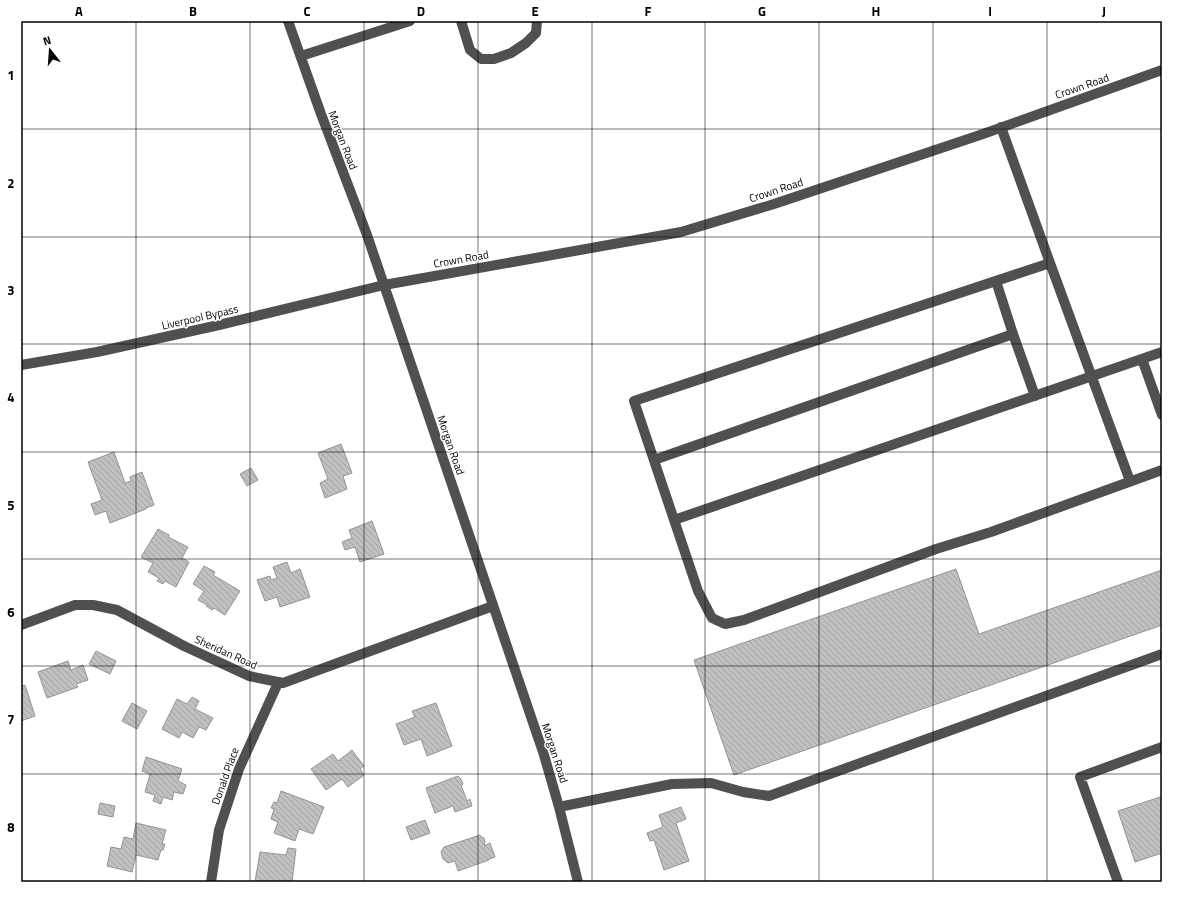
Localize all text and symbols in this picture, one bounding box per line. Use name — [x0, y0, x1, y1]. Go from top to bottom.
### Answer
text: A — [75, 1, 83, 21]
text: B — [189, 1, 197, 21]
text: C — [303, 1, 311, 21]
text: D — [417, 1, 425, 21]
text: E — [531, 1, 539, 21]
text: F — [645, 1, 652, 21]
text: G — [758, 1, 766, 21]
text: H — [872, 1, 880, 21]
text: I — [988, 1, 992, 21]
text: J — [1102, 1, 1106, 21]
north arrow — [30, 30, 70, 70]
text: N — [41, 32, 53, 49]
text: 1 — [7, 65, 15, 85]
street label: Crown Road — [1053, 69, 1111, 103]
street label: Morgan Road — [324, 108, 362, 172]
text: 2 — [7, 173, 15, 193]
street label: Crown Road — [747, 174, 805, 206]
street label: Crown Road — [432, 246, 490, 272]
text: 3 — [7, 280, 15, 300]
street label: Liverpool Bypass — [160, 300, 240, 334]
text: 4 — [7, 387, 15, 407]
street label: Morgan Road — [433, 413, 469, 477]
text: 5 — [7, 495, 15, 515]
text: 6 — [7, 602, 15, 622]
street label: Sheridan Road — [192, 631, 260, 673]
text: 7 — [7, 709, 15, 729]
street label: Morgan Road — [538, 721, 572, 785]
street label: Donald Place — [207, 745, 243, 807]
text: 8 — [7, 817, 15, 837]

